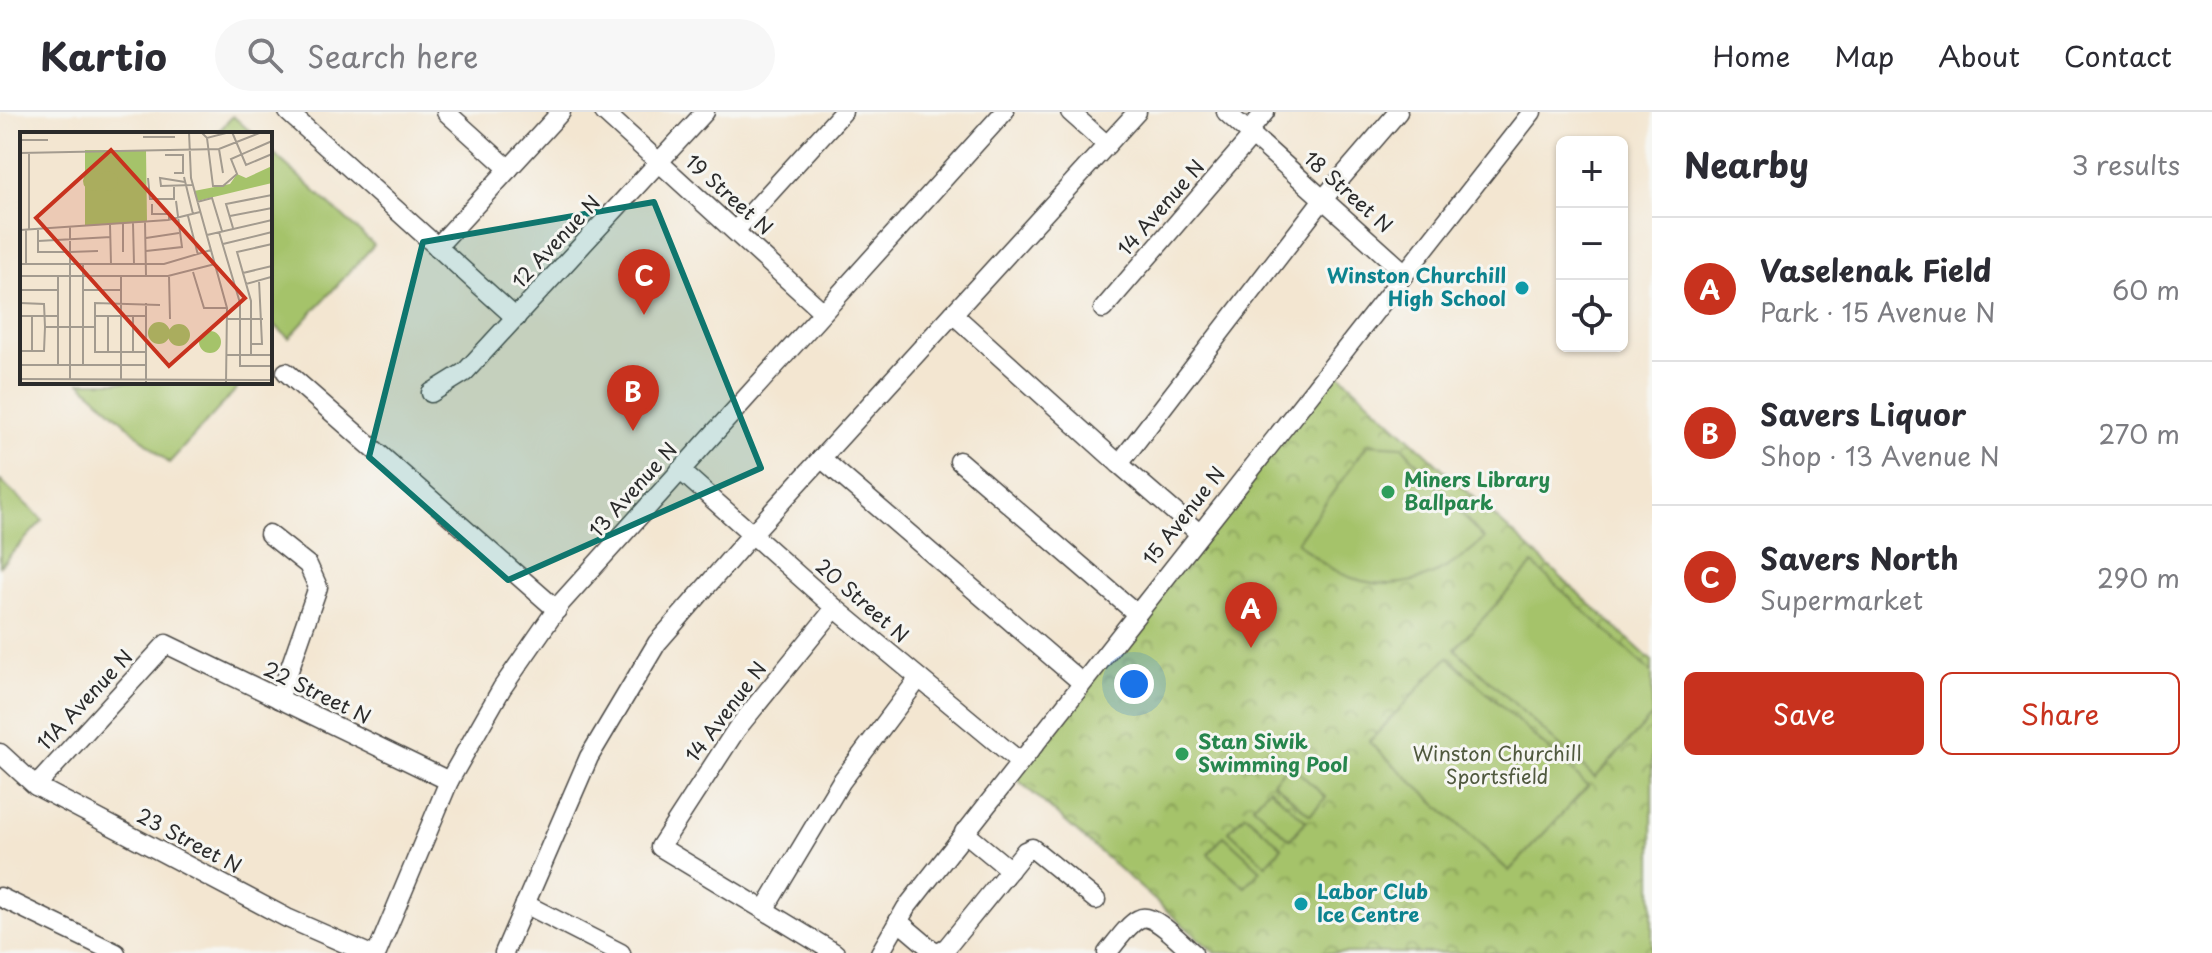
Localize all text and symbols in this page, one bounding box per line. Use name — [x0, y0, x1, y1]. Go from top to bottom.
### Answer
search box — [215, 19, 775, 91]
text: Kartio — [40, 27, 167, 84]
icon: search — [243, 33, 287, 77]
text: Search here — [307, 33, 478, 78]
text: Home — [1712, 34, 1790, 77]
text: Map — [1834, 34, 1894, 77]
text: About — [1938, 34, 2020, 77]
text: Contact — [2064, 34, 2172, 77]
inset map — [20, 132, 272, 384]
map controls — [1556, 136, 1628, 352]
button: + — [1556, 136, 1628, 208]
text: Nearby — [1684, 138, 1809, 190]
street label: 18 Street N — [1298, 143, 1400, 239]
text: 3 results — [2072, 145, 2180, 184]
street label: 19 Street N — [679, 147, 780, 242]
street label: 14 Avenue N — [1110, 153, 1211, 262]
street label: 12 Avenue N — [504, 188, 606, 295]
button: − — [1556, 208, 1628, 280]
text: Vaselenak Field — [1760, 247, 1991, 292]
pin: C — [618, 249, 670, 315]
place label: Winston Churchill High School — [1327, 260, 1506, 313]
text: A — [1700, 270, 1720, 309]
text: 60 m — [2112, 270, 2180, 309]
marker: Winston Churchill High School — [1513, 279, 1531, 297]
button: locate — [1556, 280, 1628, 352]
text: Park · 15 Avenue N — [1760, 292, 1996, 331]
pin: B — [607, 365, 659, 431]
text: Savers Liquor — [1760, 391, 1966, 436]
text: B — [1701, 414, 1719, 453]
text: 270 m — [2099, 414, 2180, 453]
street label: 13 Avenue N — [581, 435, 683, 544]
text: Shop · 13 Avenue N — [1760, 436, 2000, 475]
street label: 15 Avenue N — [1135, 459, 1232, 571]
place label: Miners Library Ballpark — [1404, 464, 1550, 517]
marker: Miners Library Ballpark — [1379, 483, 1397, 501]
text: Savers North — [1760, 535, 1959, 580]
street label: 20 Street N — [809, 551, 916, 649]
text: C — [1700, 558, 1720, 597]
text: 290 m — [2097, 558, 2180, 597]
text: Supermarket — [1760, 580, 1923, 619]
pin: A — [1225, 582, 1277, 648]
street label: 11A Avenue N — [30, 642, 139, 756]
street label: 22 Street N — [259, 653, 376, 731]
street label: 14 Avenue N — [677, 655, 773, 768]
your location — [1114, 664, 1154, 704]
button: Save — [1684, 672, 1924, 755]
button: Share — [1940, 672, 2180, 755]
place label: Stan Siwik Swimming Pool — [1198, 726, 1348, 779]
park label: Winston Churchill Sportsfield — [1412, 738, 1582, 791]
marker: Stan Siwik Swimming Pool — [1173, 745, 1191, 763]
street label: 23 Street N — [132, 800, 247, 880]
place label: Labor Club Ice Centre — [1317, 876, 1428, 929]
marker: Labor Club Ice Centre — [1292, 895, 1310, 913]

